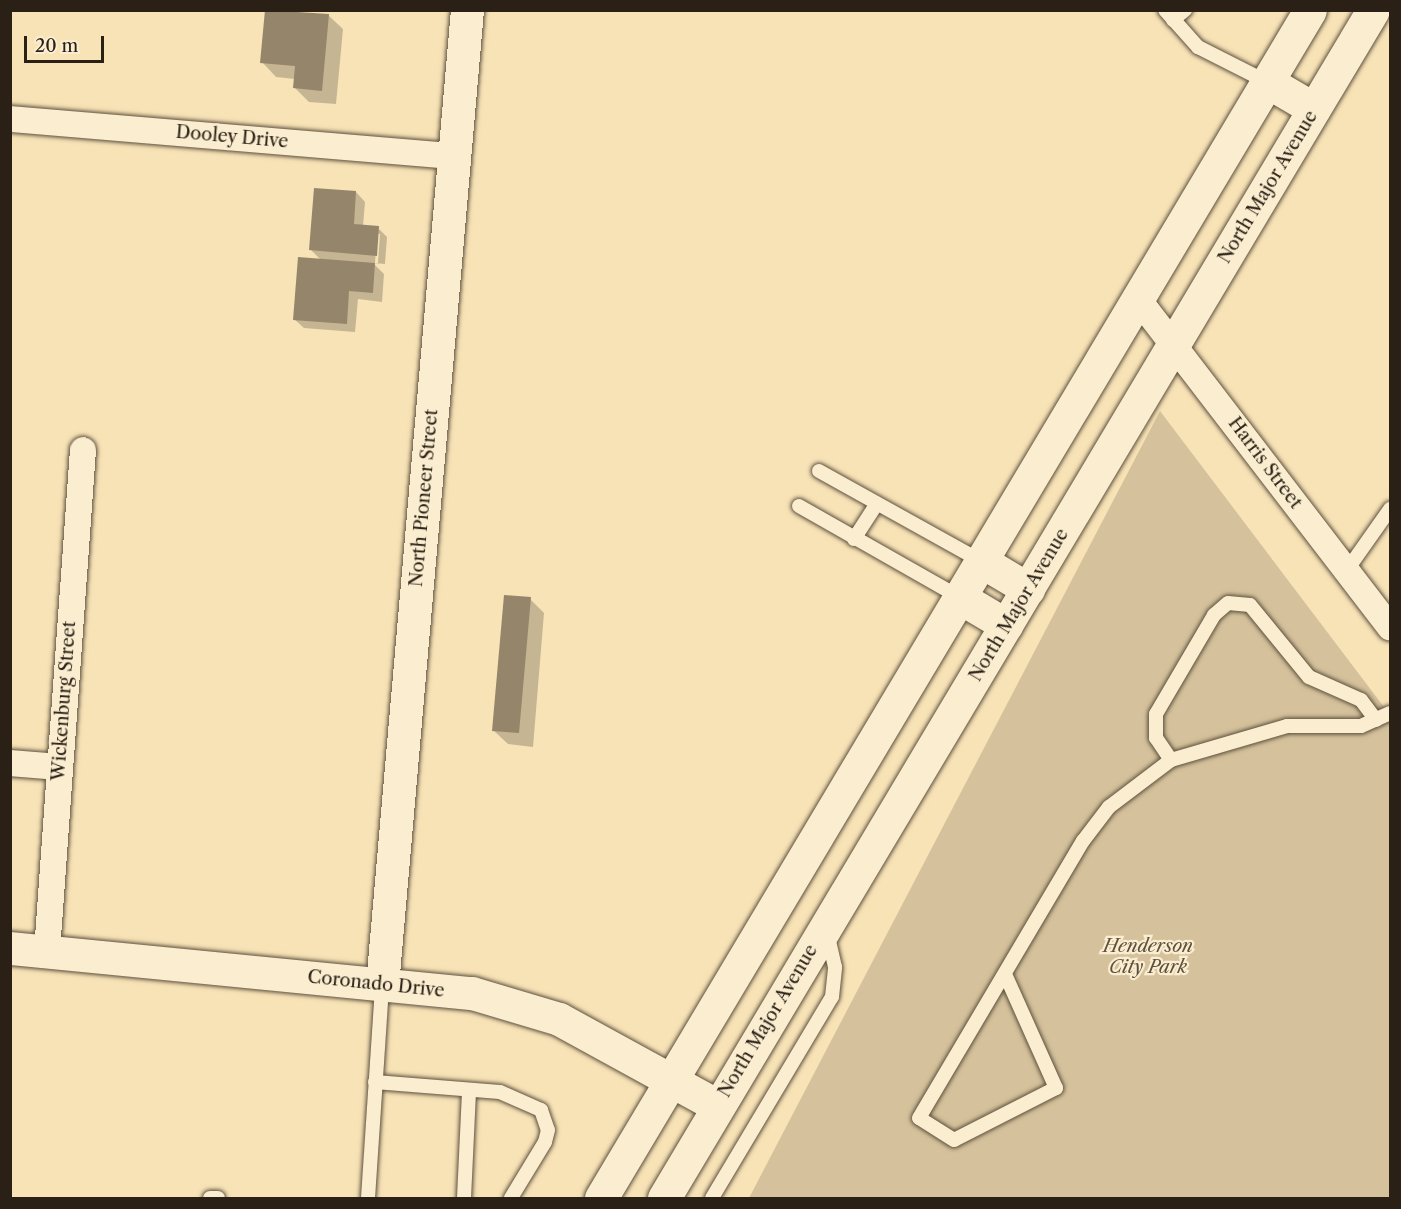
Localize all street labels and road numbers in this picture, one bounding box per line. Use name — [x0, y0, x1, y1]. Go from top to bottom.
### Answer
street label: North Major Avenue — [1214, 106, 1322, 268]
street label: Dooley Drive — [175, 121, 289, 153]
street label: North Pioneer Street — [405, 408, 443, 588]
street label: Harris Street — [1224, 413, 1306, 513]
street label: North Major Avenue — [965, 524, 1073, 686]
street label: Wickenburg Street — [48, 620, 80, 782]
street label: North Major Avenue — [714, 940, 822, 1102]
street label: Coronado Drive — [306, 966, 446, 1002]

